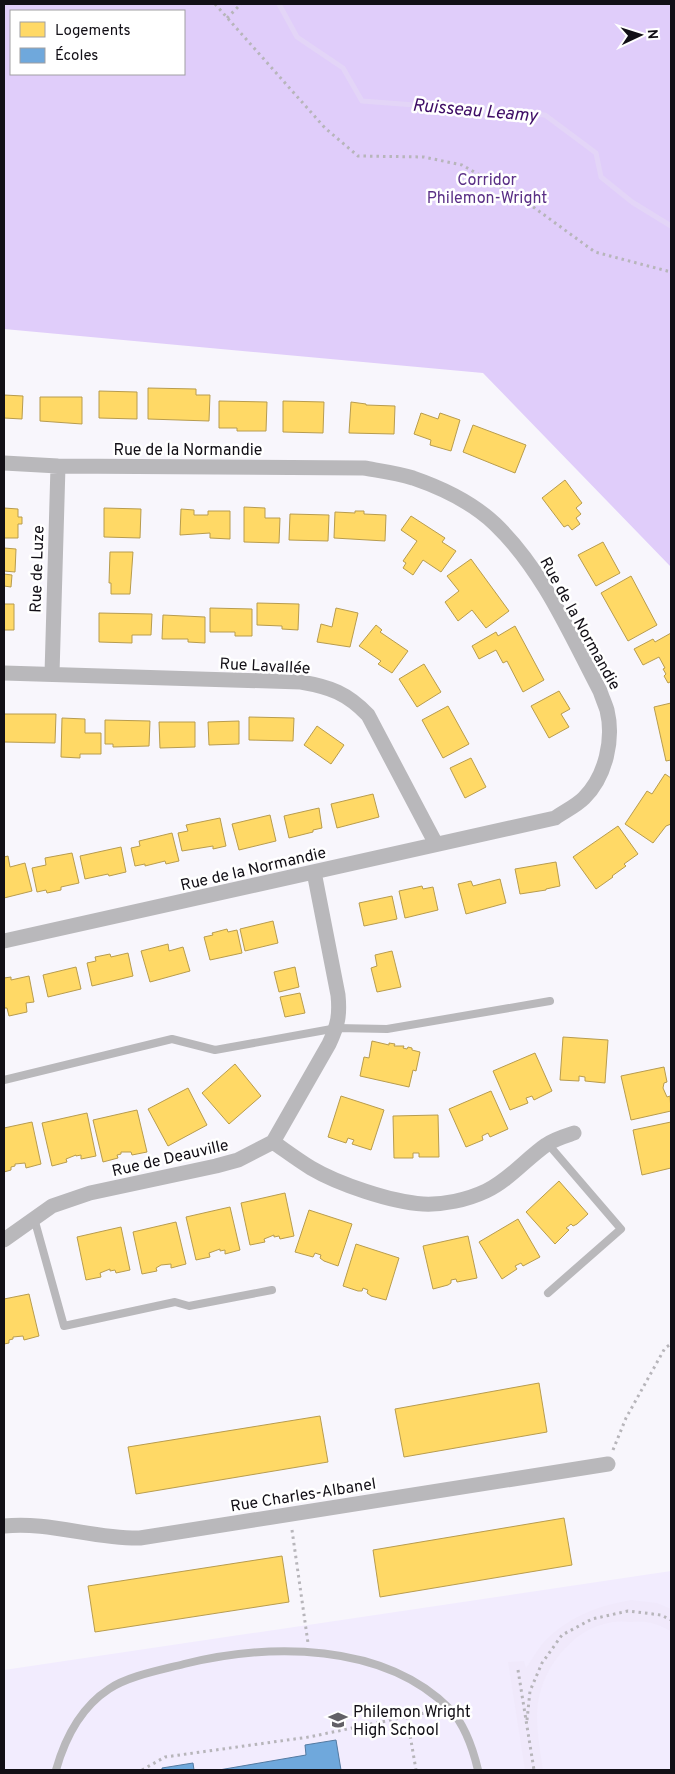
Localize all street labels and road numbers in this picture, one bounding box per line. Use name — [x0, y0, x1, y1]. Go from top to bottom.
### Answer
street label: Rue de la Normandie — [114, 441, 262, 461]
street label: Rue de Luze — [26, 525, 50, 613]
street label: Rue de la Normandie — [534, 554, 624, 694]
street label: Rue Lavallée — [219, 655, 311, 679]
street label: Rue de la Normandie — [179, 843, 328, 896]
street label: Rue de Deauville — [110, 1136, 231, 1182]
street label: Rue Charles-Albanel — [229, 1475, 378, 1517]

